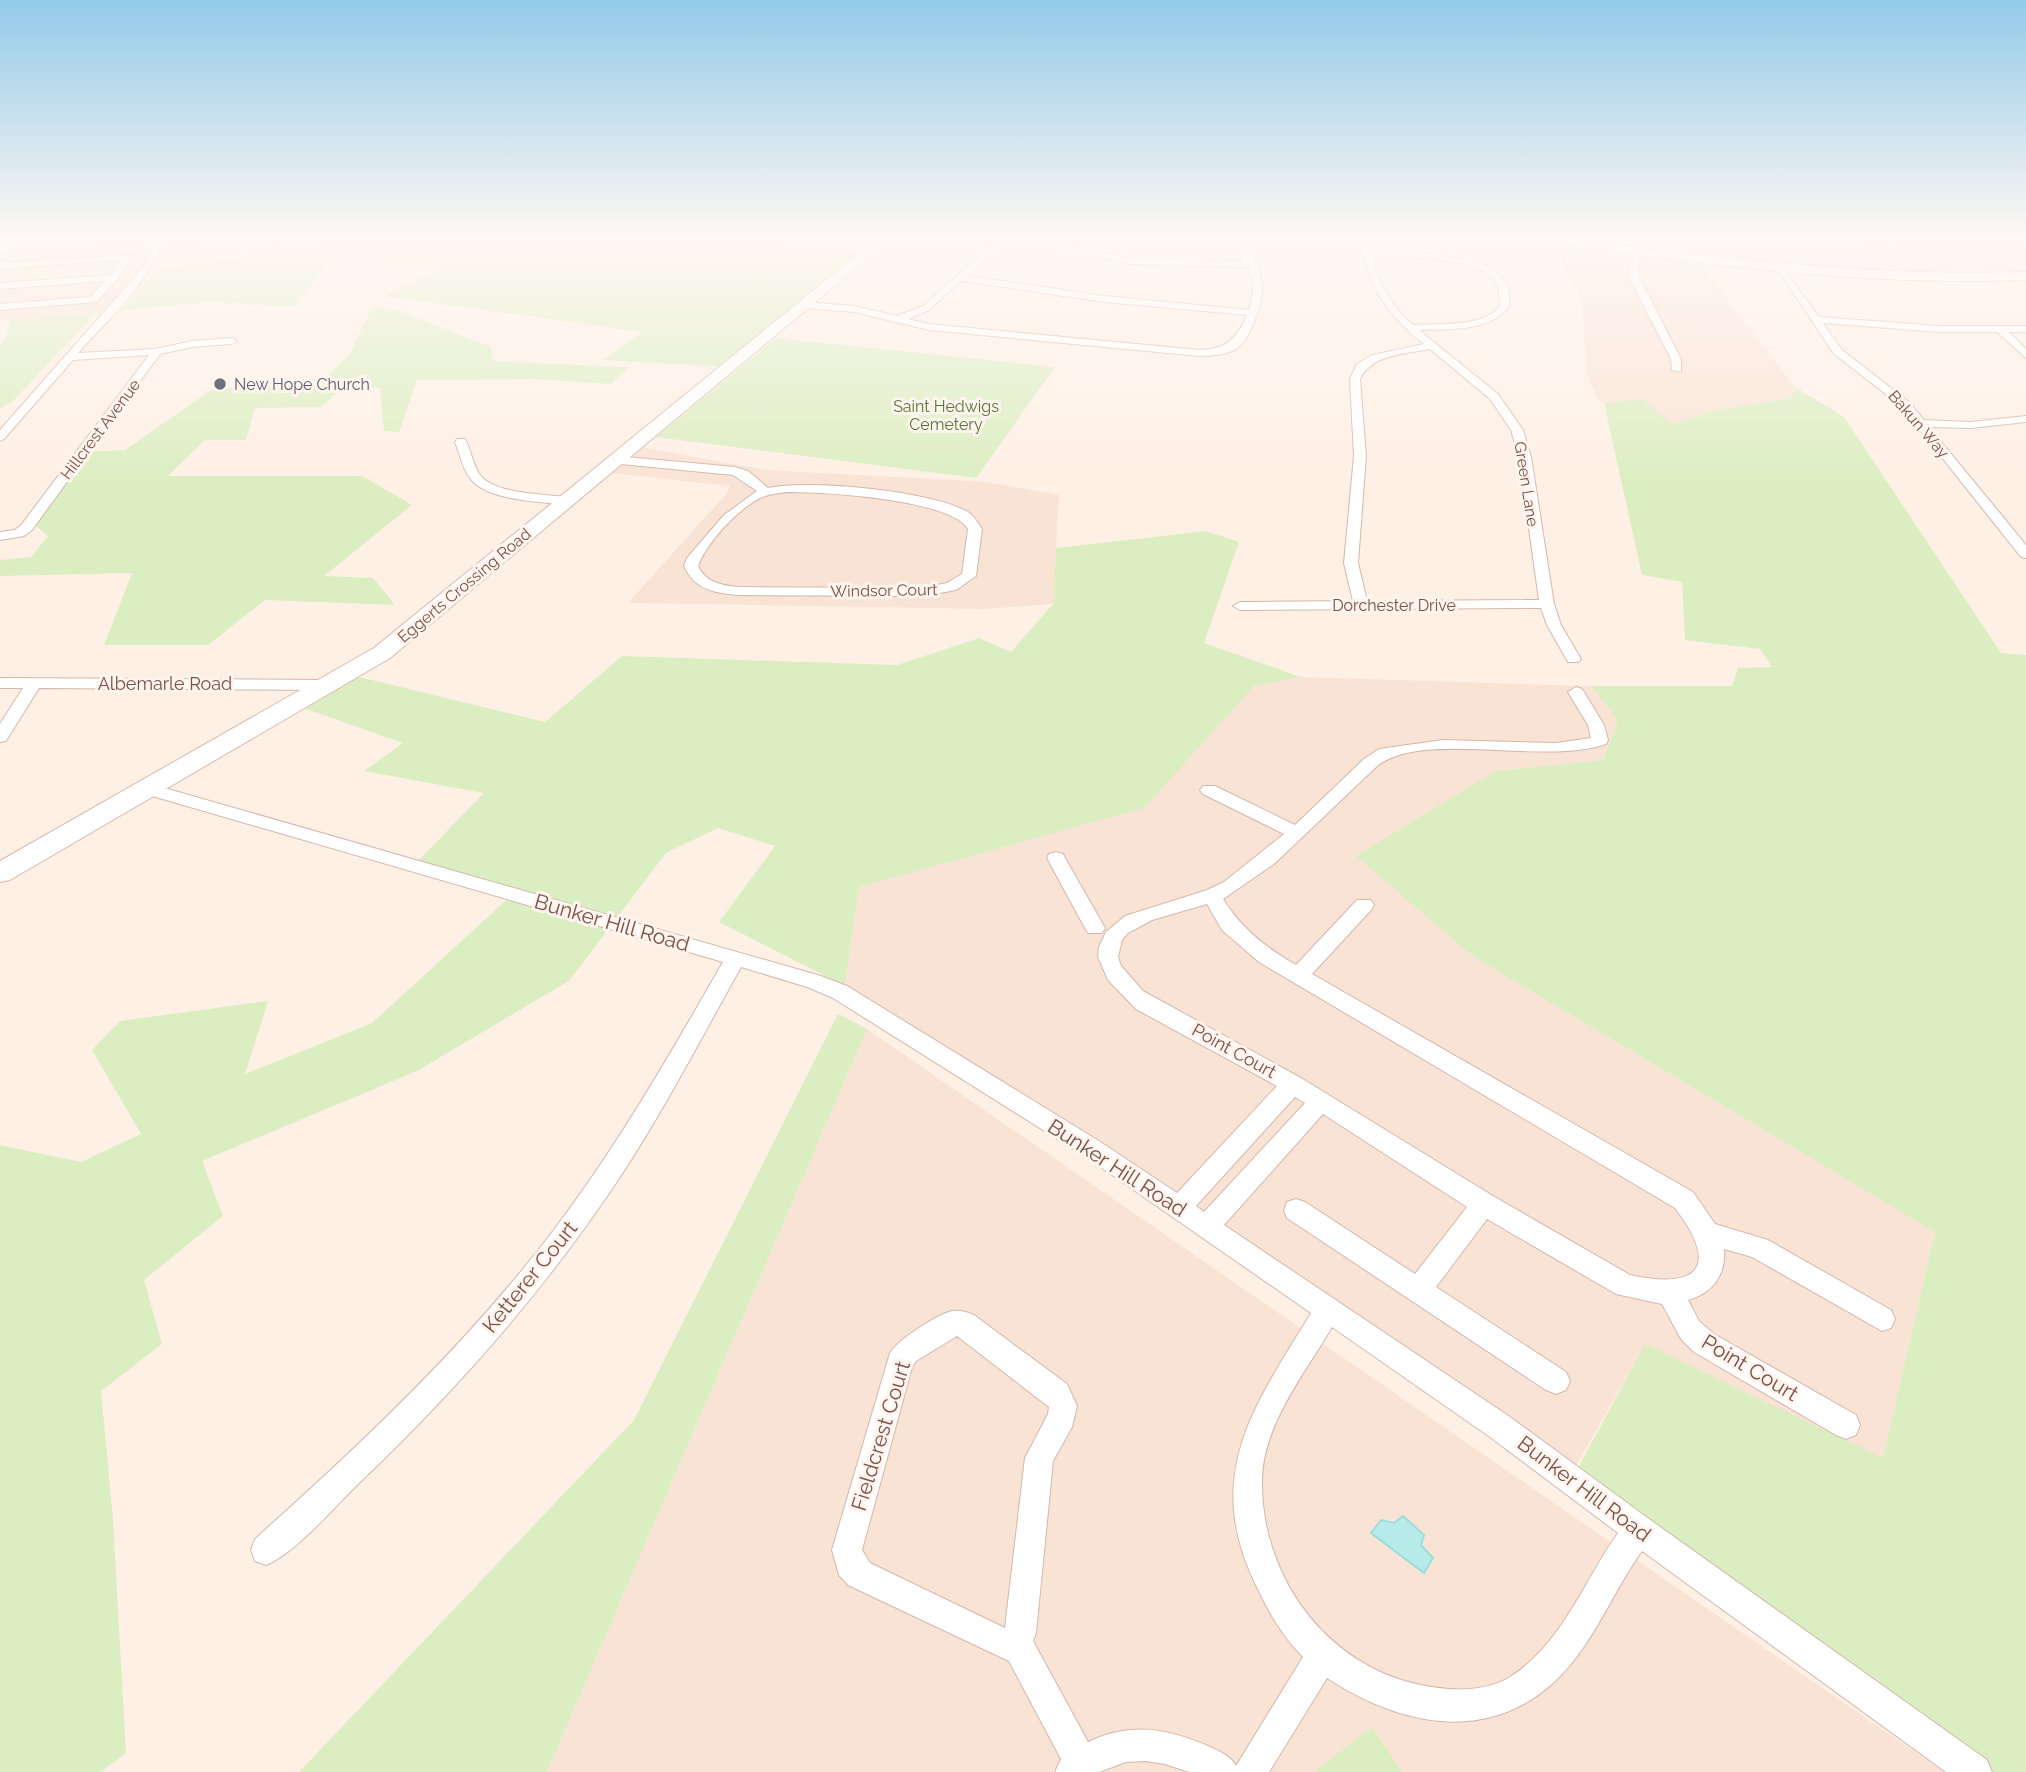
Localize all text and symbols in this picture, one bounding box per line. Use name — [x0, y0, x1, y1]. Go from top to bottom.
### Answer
place label: New Hope Church — [234, 375, 370, 394]
street label: Hillcrest Avenue — [57, 376, 144, 483]
marker: New Hope Church — [212, 376, 228, 392]
street label: Bakun Way — [1884, 387, 1953, 462]
park label: Saint Hedwigs Cemetery — [893, 397, 999, 434]
street label: Green Lane — [1510, 440, 1543, 528]
street label: Eggerts Crossing Road — [394, 524, 535, 647]
street label: Windsor Court — [830, 580, 938, 601]
street label: Dorchester Drive — [1332, 596, 1456, 615]
street label: Albemarle Road — [98, 673, 232, 694]
street label: Bunker Hill Road — [532, 888, 693, 957]
street label: Point Court — [1189, 1019, 1280, 1082]
street label: Bunker Hill Road — [1043, 1113, 1191, 1222]
street label: Ketterer Court — [477, 1216, 582, 1338]
street label: Point Court — [1697, 1329, 1803, 1406]
street label: Fieldcrest Court — [846, 1358, 915, 1514]
street label: Bunker Hill Road — [1513, 1430, 1656, 1547]

